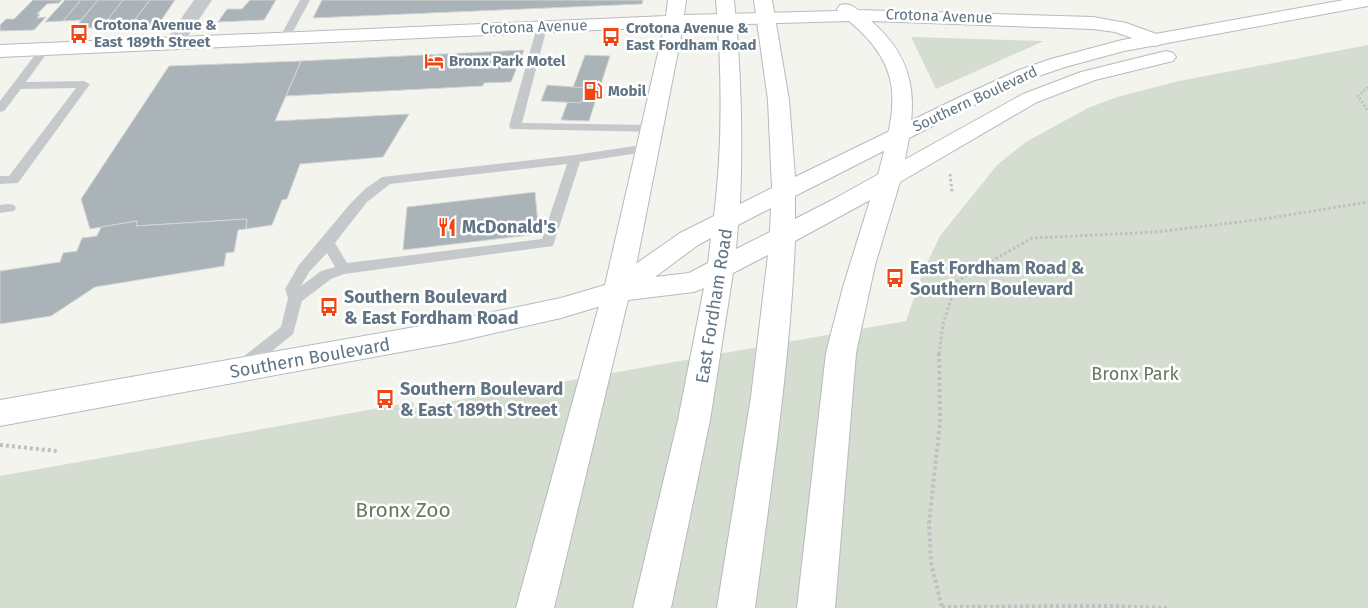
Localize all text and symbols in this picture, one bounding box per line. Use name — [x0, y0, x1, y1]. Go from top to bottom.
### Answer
street label: Crotona Avenue — [885, 5, 993, 27]
place label: Crotona Avenue & East 189th Street — [94, 16, 217, 51]
street label: Crotona Avenue — [480, 16, 588, 38]
place label: Crotona Avenue & East Fordham Road — [626, 19, 756, 54]
bus stop icon: Crotona Avenue & East 189th Street — [68, 23, 90, 45]
bus stop icon: Crotona Avenue & East Fordham Road — [600, 26, 622, 48]
hotel icon: Bronx Park Motel — [423, 50, 445, 72]
place label: Bronx Park Motel — [449, 52, 566, 70]
street label: Southern Boulevard — [910, 62, 1040, 136]
fuel station icon: Mobil — [582, 80, 604, 102]
place label: Mobil — [608, 82, 647, 100]
restaurant icon: McDonald's — [436, 216, 458, 238]
place label: McDonald's — [462, 216, 556, 238]
street label: East Fordham Road — [691, 227, 737, 385]
place label: East Fordham Road & Southern Boulevard — [910, 257, 1085, 300]
bus stop icon: East Fordham Road & Southern Boulevard — [884, 267, 906, 289]
place label: Southern Boulevard & East Fordham Road — [344, 286, 519, 329]
bus stop icon: Southern Boulevard & East Fordham Road — [318, 296, 340, 318]
street label: Southern Boulevard — [228, 333, 392, 383]
park label: Bronx Park — [1091, 363, 1179, 385]
place label: Southern Boulevard & East 189th Street — [400, 378, 563, 421]
bus stop icon: Southern Boulevard & East 189th Street — [374, 388, 396, 410]
park label: Bronx Zoo — [355, 497, 451, 523]

